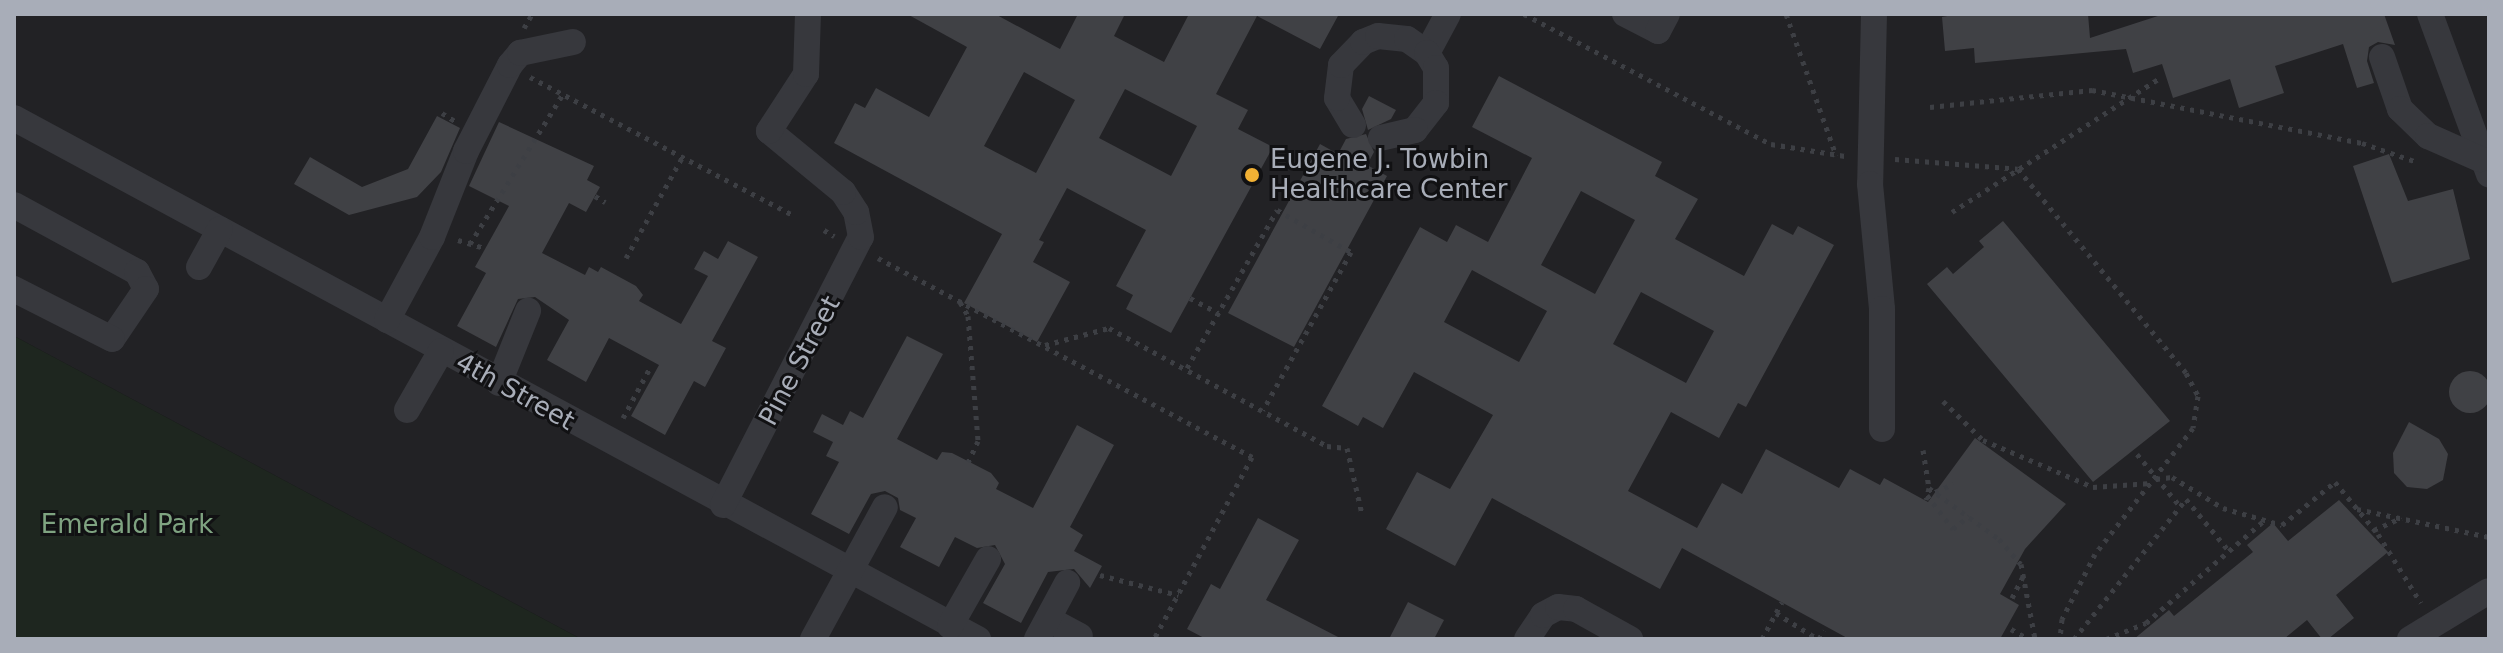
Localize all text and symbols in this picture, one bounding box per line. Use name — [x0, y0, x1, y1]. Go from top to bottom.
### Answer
place label: Eugene J. Towbin Healthcare Center — [1270, 144, 1507, 206]
marker: Eugene J. Towbin Healthcare Center — [1241, 164, 1263, 186]
street label: Pine Street — [753, 291, 847, 431]
street label: 4th Street — [450, 347, 580, 437]
park label: Emerald Park — [41, 509, 213, 541]

